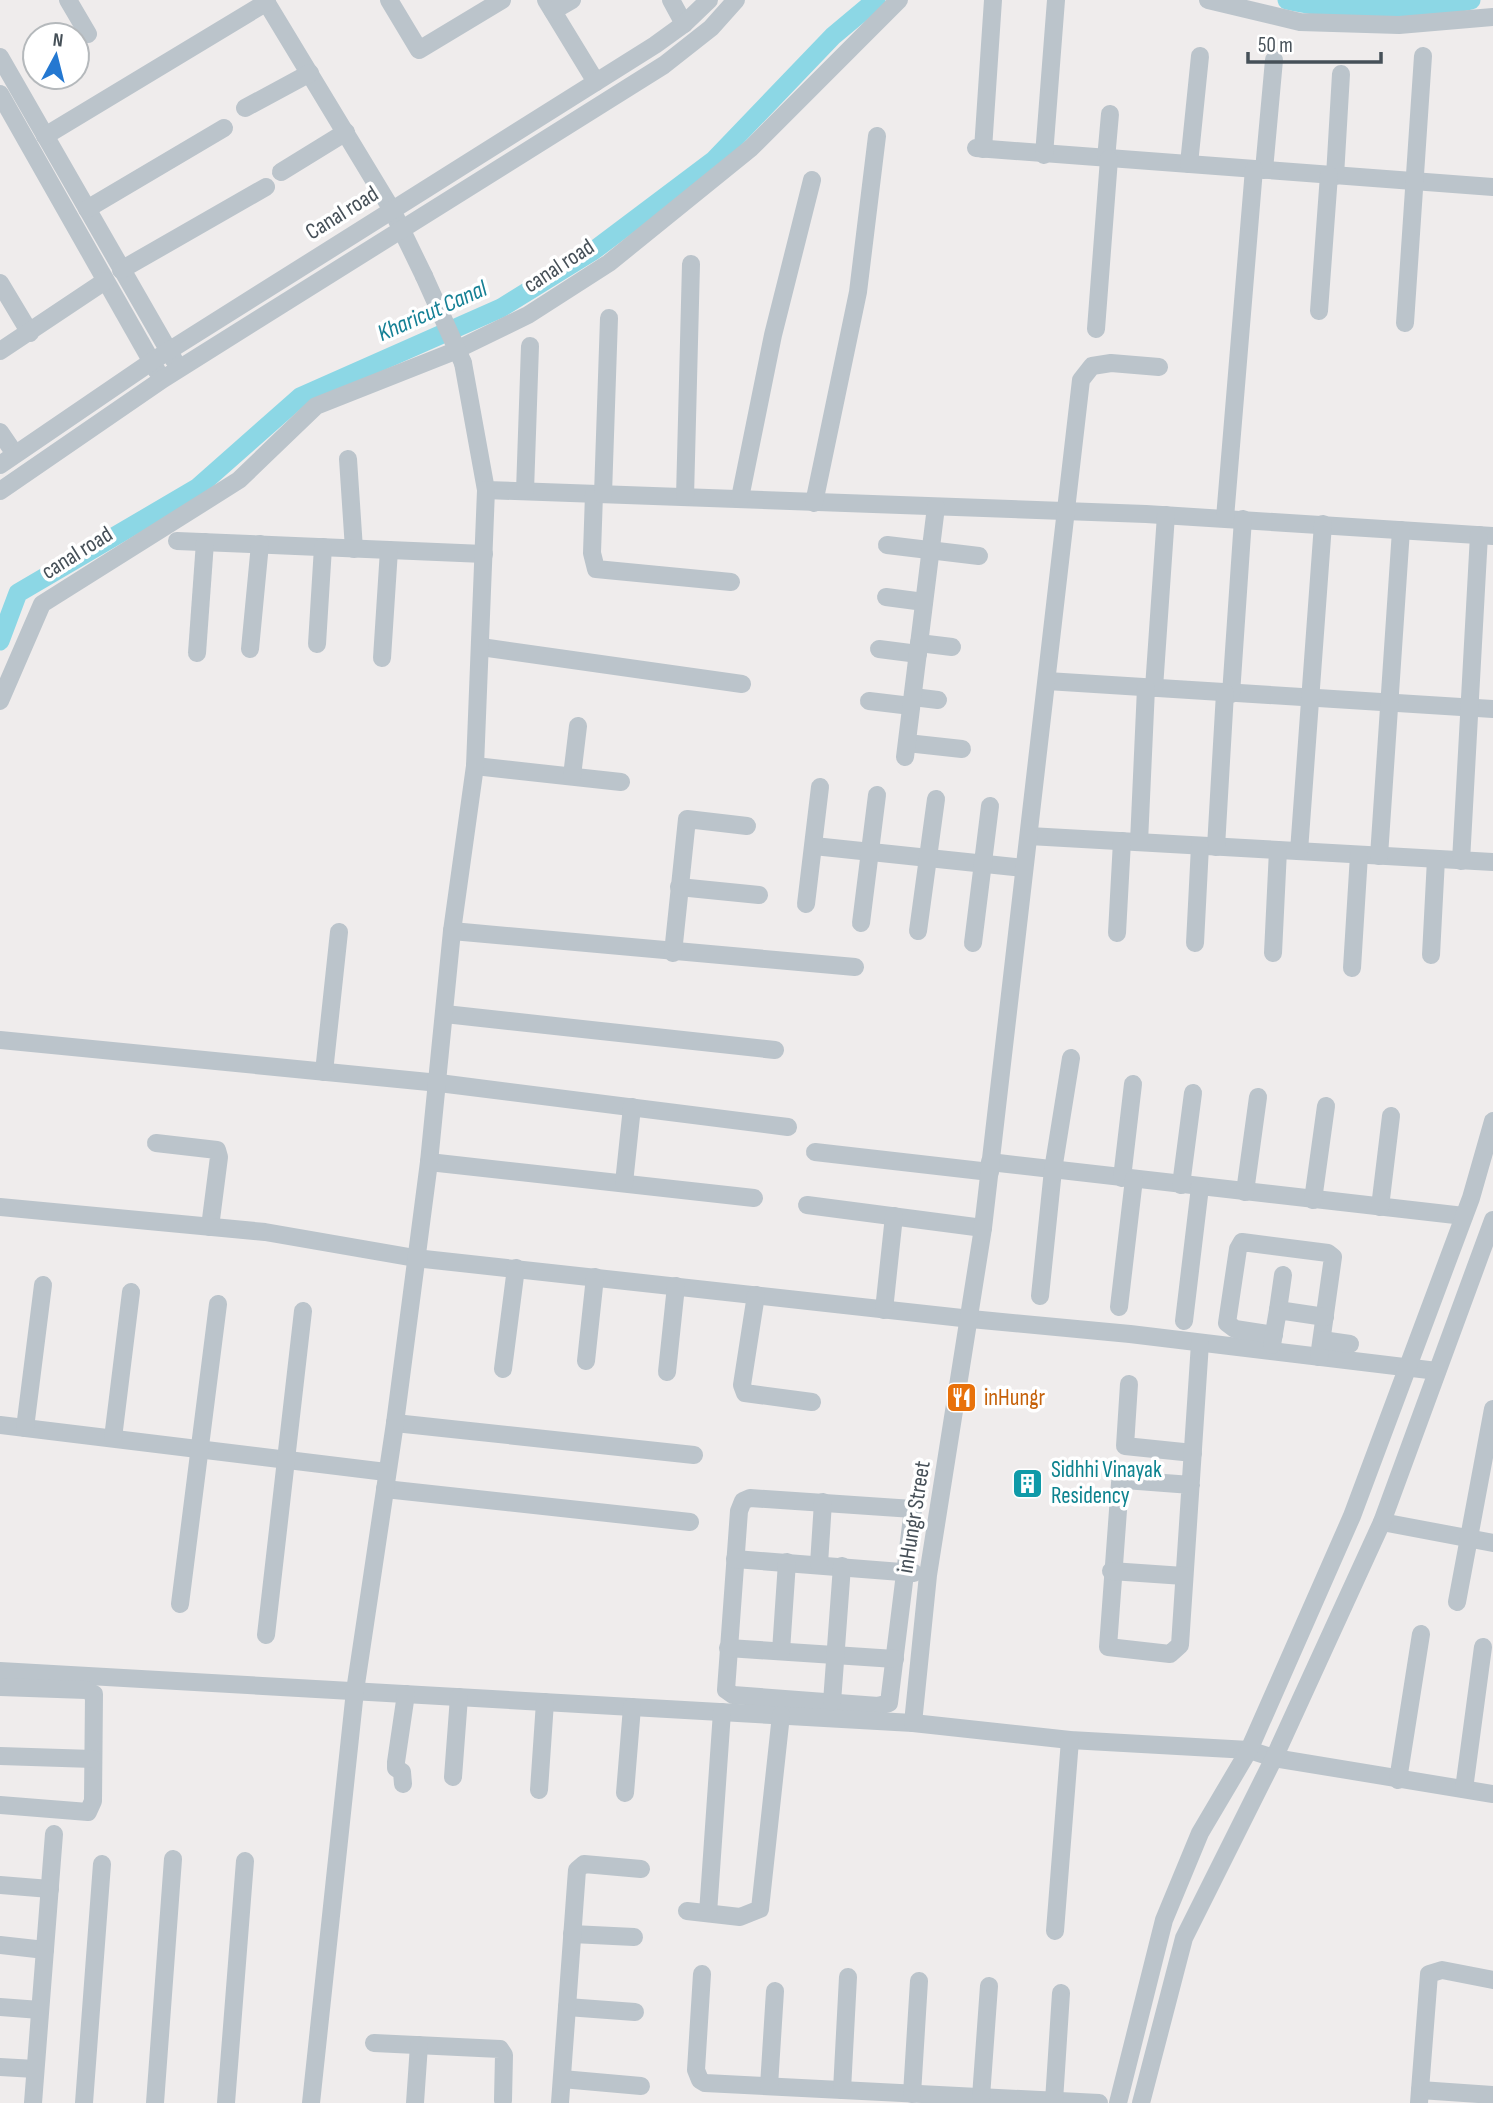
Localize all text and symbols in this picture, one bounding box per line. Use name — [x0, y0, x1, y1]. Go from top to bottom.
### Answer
north arrow — [21, 21, 91, 91]
scale bar — [1248, 21, 1381, 65]
text: N — [51, 29, 64, 53]
text: 50 m — [1258, 33, 1293, 58]
street label: Canal road — [300, 180, 384, 246]
street label: canal road — [518, 233, 600, 299]
water label: Kharicut Canal — [373, 274, 492, 348]
street label: canal road — [36, 520, 118, 586]
restaurant icon: inHungr — [944, 1381, 978, 1415]
place label: inHungr — [984, 1384, 1045, 1412]
place label: Sidhhi Vinayak Residency — [1051, 1456, 1162, 1510]
street label: inHungr Street — [891, 1459, 937, 1575]
building icon: Sidhhi Vinayak Residency — [1011, 1466, 1045, 1500]

